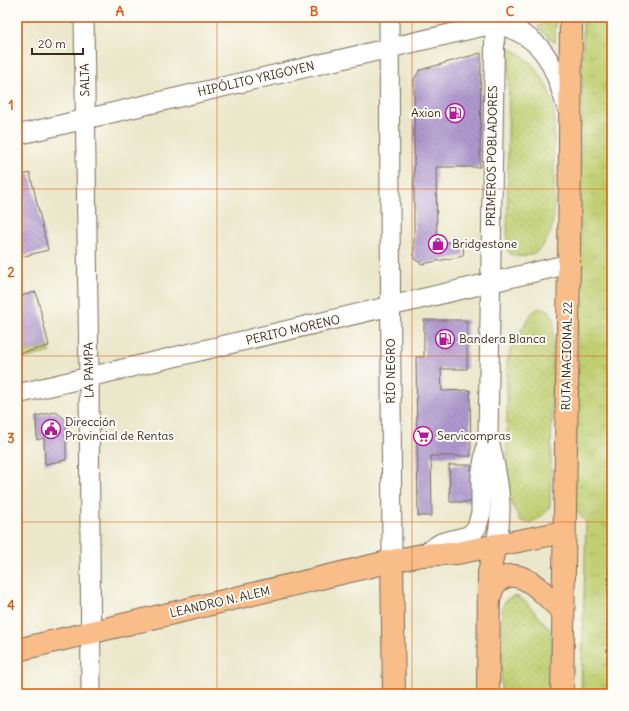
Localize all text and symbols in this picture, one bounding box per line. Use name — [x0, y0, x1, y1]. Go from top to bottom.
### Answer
text: A — [116, 3, 125, 20]
text: B — [310, 3, 319, 20]
text: C — [506, 3, 515, 20]
scale bar — [32, 30, 83, 56]
text: 20 m — [38, 36, 66, 51]
street label: HIPÓLITO YRIGOYEN — [196, 58, 316, 99]
street label: SALTA — [77, 63, 92, 97]
street label: PRIMEROS POBLADORES — [483, 85, 500, 227]
text: 1 — [8, 97, 14, 114]
fuel station icon: Axion — [444, 102, 466, 124]
place label: Axion — [411, 105, 441, 120]
shop icon: Bridgestone — [427, 233, 449, 255]
place label: Bridgestone — [452, 236, 517, 251]
text: 2 — [7, 264, 15, 281]
street label: RUTA NACIONAL 22 — [558, 301, 575, 411]
street label: PERITO MORENO — [244, 311, 342, 348]
fuel station icon: Bandera Blanca — [434, 328, 456, 350]
place label: Bandera Blanca — [459, 331, 546, 346]
street label: RÍO NEGRO — [383, 338, 398, 404]
street label: LA PAMPA — [81, 342, 96, 398]
place label: Dirección Provincial de Rentas — [65, 414, 174, 443]
public building icon: Dirección Provincial de Rentas — [40, 418, 62, 440]
supermarket icon: Servicompras — [412, 425, 434, 447]
place label: Servicompras — [437, 428, 511, 443]
text: 3 — [7, 430, 15, 447]
street label: LEANDRO N. ALEM — [168, 583, 271, 620]
text: 4 — [7, 597, 15, 614]

